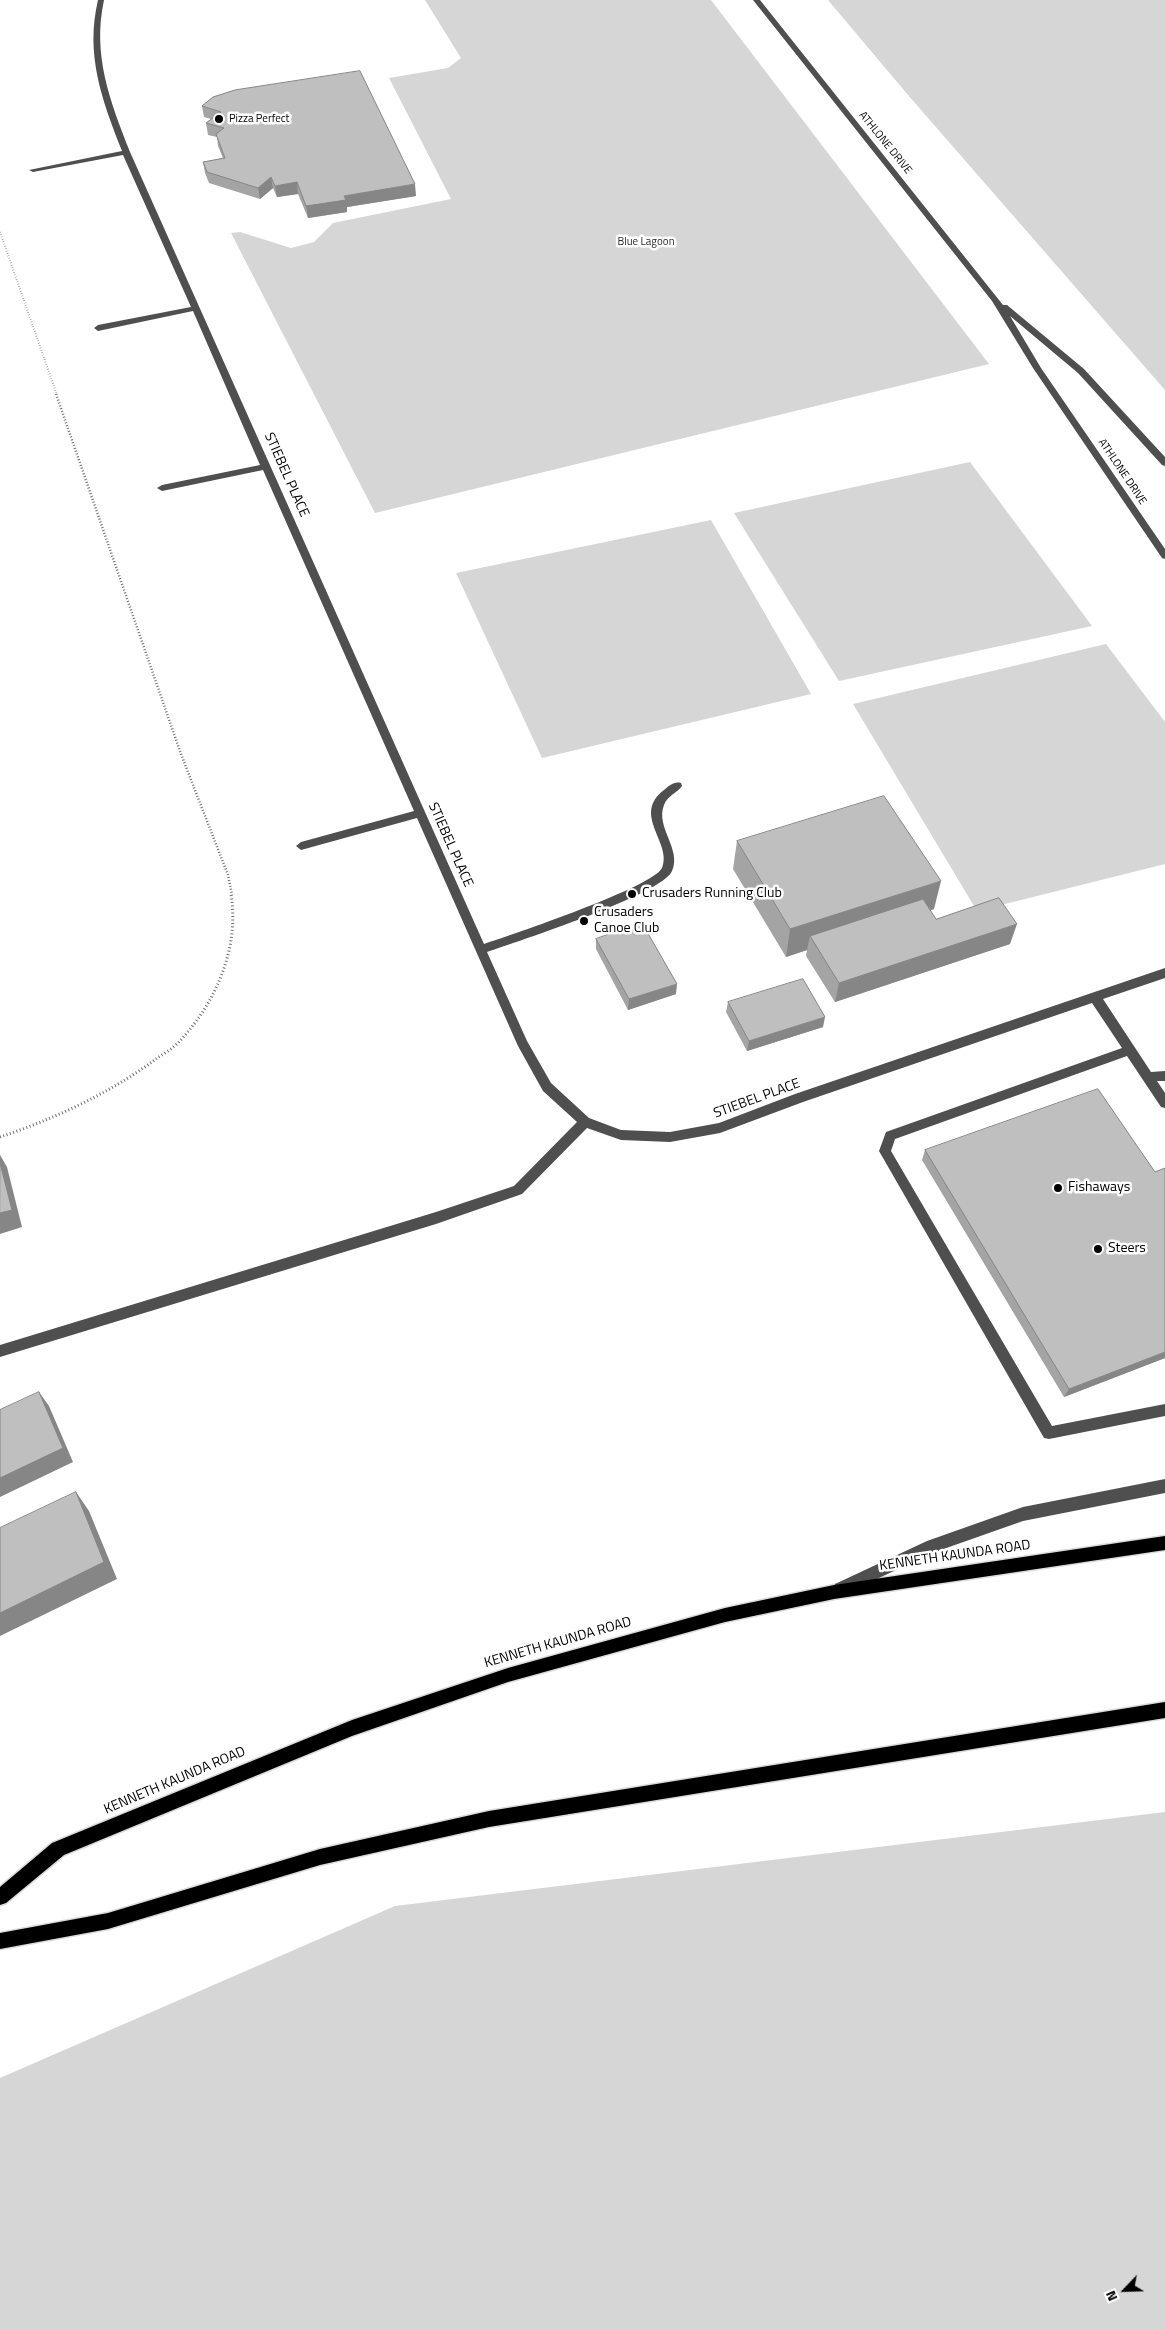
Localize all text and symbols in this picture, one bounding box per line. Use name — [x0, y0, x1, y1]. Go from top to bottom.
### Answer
street label: ATHLONE DRIVE — [856, 109, 914, 177]
place label: Pizza Perfect — [229, 112, 289, 126]
marker: Pizza Perfect — [213, 113, 225, 125]
park label: Blue Lagoon — [617, 235, 675, 249]
street label: STIEBEL PLACE — [260, 430, 312, 520]
street label: ATHLONE DRIVE — [1095, 437, 1149, 507]
street label: STIEBEL PLACE — [424, 800, 476, 890]
place label: Crusaders Running Club — [642, 886, 782, 902]
marker: Crusaders Running Club — [626, 888, 638, 900]
place label: Crusaders Canoe Club — [594, 905, 659, 938]
marker: Crusaders Canoe Club — [578, 915, 590, 927]
street label: STIEBEL PLACE — [711, 1076, 803, 1122]
place label: Fishaways — [1068, 1180, 1130, 1196]
marker: Fishaways — [1052, 1182, 1064, 1194]
place label: Steers — [1108, 1241, 1146, 1257]
marker: Steers — [1092, 1243, 1104, 1255]
street label: KENNETH KAUNDA ROAD — [878, 1537, 1032, 1575]
street label: KENNETH KAUNDA ROAD — [482, 1614, 634, 1672]
street label: KENNETH KAUNDA ROAD — [102, 1744, 248, 1818]
north arrow — [1100, 2265, 1150, 2315]
text: N — [1099, 2288, 1122, 2305]

